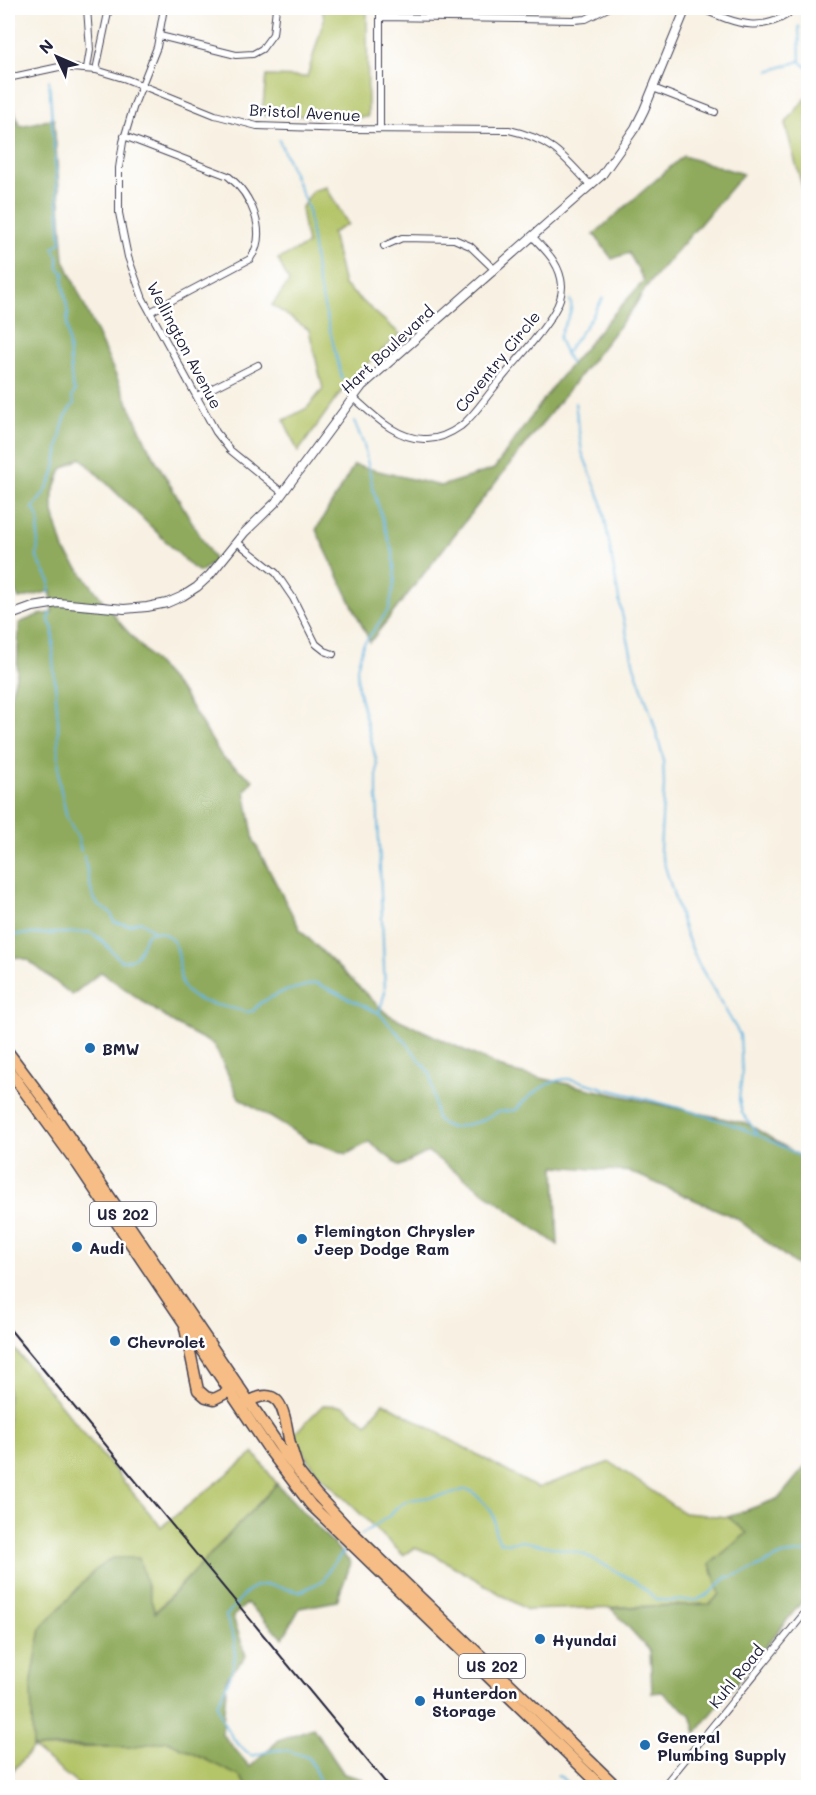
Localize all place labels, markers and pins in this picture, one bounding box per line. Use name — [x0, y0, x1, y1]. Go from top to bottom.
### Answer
place label: BMW — [102, 1038, 139, 1059]
marker: BMW — [83, 1041, 97, 1055]
place label: Flemington Chrysler Jeep Dodge Ram — [314, 1220, 475, 1259]
marker: Flemington Chrysler Jeep Dodge Ram — [295, 1232, 309, 1246]
place label: Audi — [89, 1237, 125, 1258]
marker: Audi — [70, 1240, 84, 1254]
place label: Chevrolet — [127, 1331, 205, 1352]
marker: Chevrolet — [108, 1334, 122, 1348]
place label: Hyundai — [552, 1629, 617, 1650]
marker: Hyundai — [533, 1632, 547, 1646]
place label: Hunterdon Storage — [432, 1682, 517, 1721]
marker: Hunterdon Storage — [413, 1694, 427, 1708]
place label: General Plumbing Supply — [657, 1726, 787, 1765]
marker: General Plumbing Supply — [638, 1738, 652, 1752]

